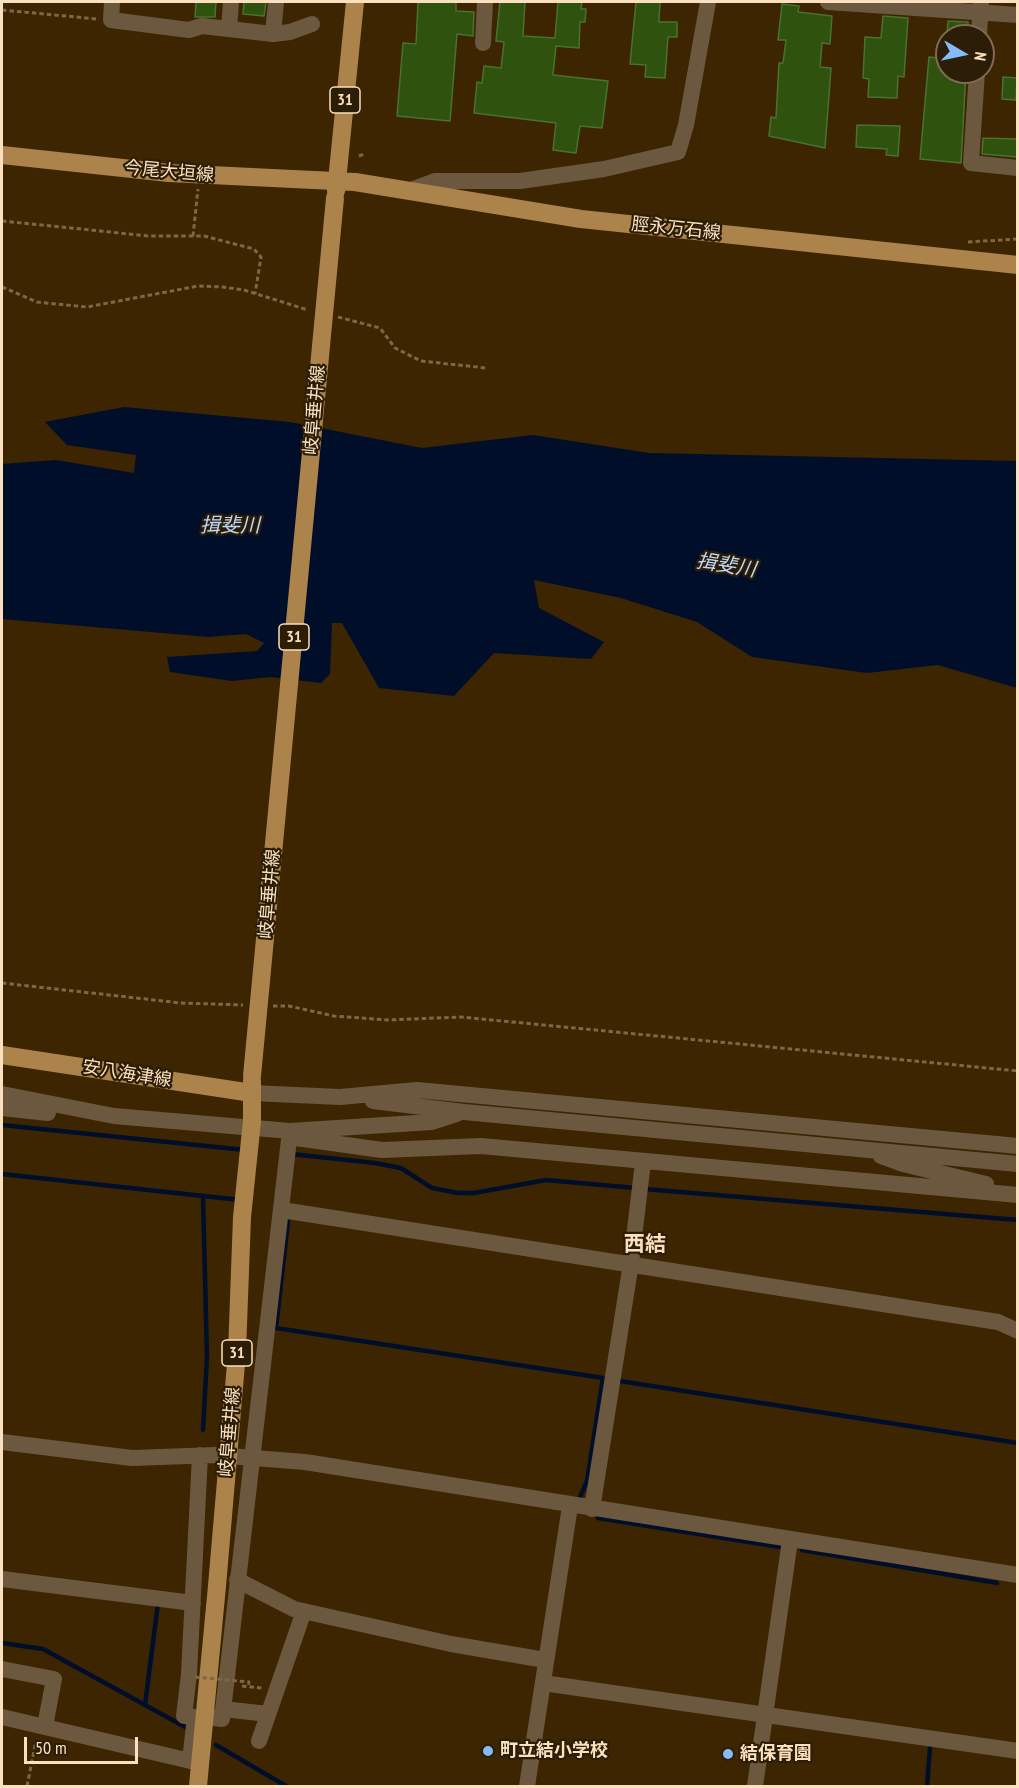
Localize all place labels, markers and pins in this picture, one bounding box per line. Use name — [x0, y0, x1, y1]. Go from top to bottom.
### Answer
place label: 町立結小学校 — [500, 1740, 608, 1762]
place label: 結保育園 — [740, 1743, 812, 1765]
marker: 町立結小学校 — [481, 1744, 495, 1758]
marker: 結保育園 — [721, 1747, 735, 1761]

